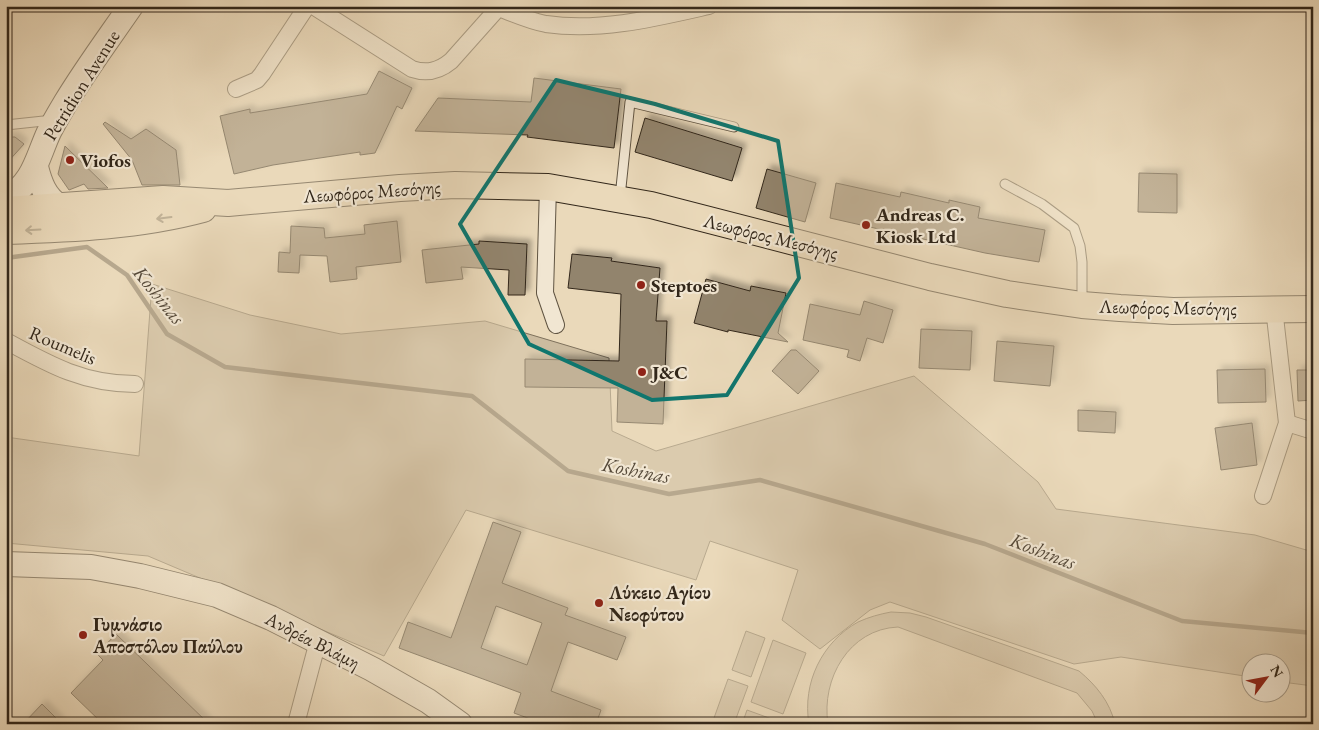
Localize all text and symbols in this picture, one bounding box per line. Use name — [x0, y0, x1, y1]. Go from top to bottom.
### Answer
street label: Petridion Avenue — [37, 25, 125, 145]
place label: Viofos — [80, 148, 131, 173]
marker: Viofos — [64, 154, 76, 166]
street label: Λεωφόρος Μεσόγης — [302, 174, 442, 209]
place label: Andreas C. Kiosk Ltd — [875, 202, 964, 249]
street label: Λεωφόρος Μεσόγης — [700, 207, 841, 265]
one-way arrow — [156, 213, 172, 223]
marker: Andreas C. Kiosk Ltd — [860, 219, 872, 231]
one-way arrow — [26, 226, 42, 235]
water label: Koshinas — [127, 260, 191, 330]
place label: Steptoes — [651, 273, 717, 298]
marker: Steptoes — [635, 279, 647, 291]
street label: Λεωφόρος Μεσόγης — [1098, 294, 1237, 321]
street label: Roumelis — [25, 320, 100, 371]
place label: J&C — [650, 360, 688, 385]
marker: J&C — [636, 366, 648, 378]
water label: Koshinas — [599, 451, 672, 489]
water label: Koshinas — [1006, 526, 1080, 575]
place label: Λύκειο Αγίου Νεοφύτου — [608, 580, 711, 627]
marker: Λύκειο Αγίου Νεοφύτου — [593, 597, 605, 609]
street label: Ανδρέα Βλάμη — [260, 605, 364, 675]
place label: Γυμνάσιο Αποστόλου Παύλου — [92, 612, 243, 659]
marker: Γυμνάσιο Αποστόλου Παύλου — [77, 629, 89, 641]
north arrow — [1242, 652, 1292, 702]
text: N — [1266, 662, 1288, 681]

